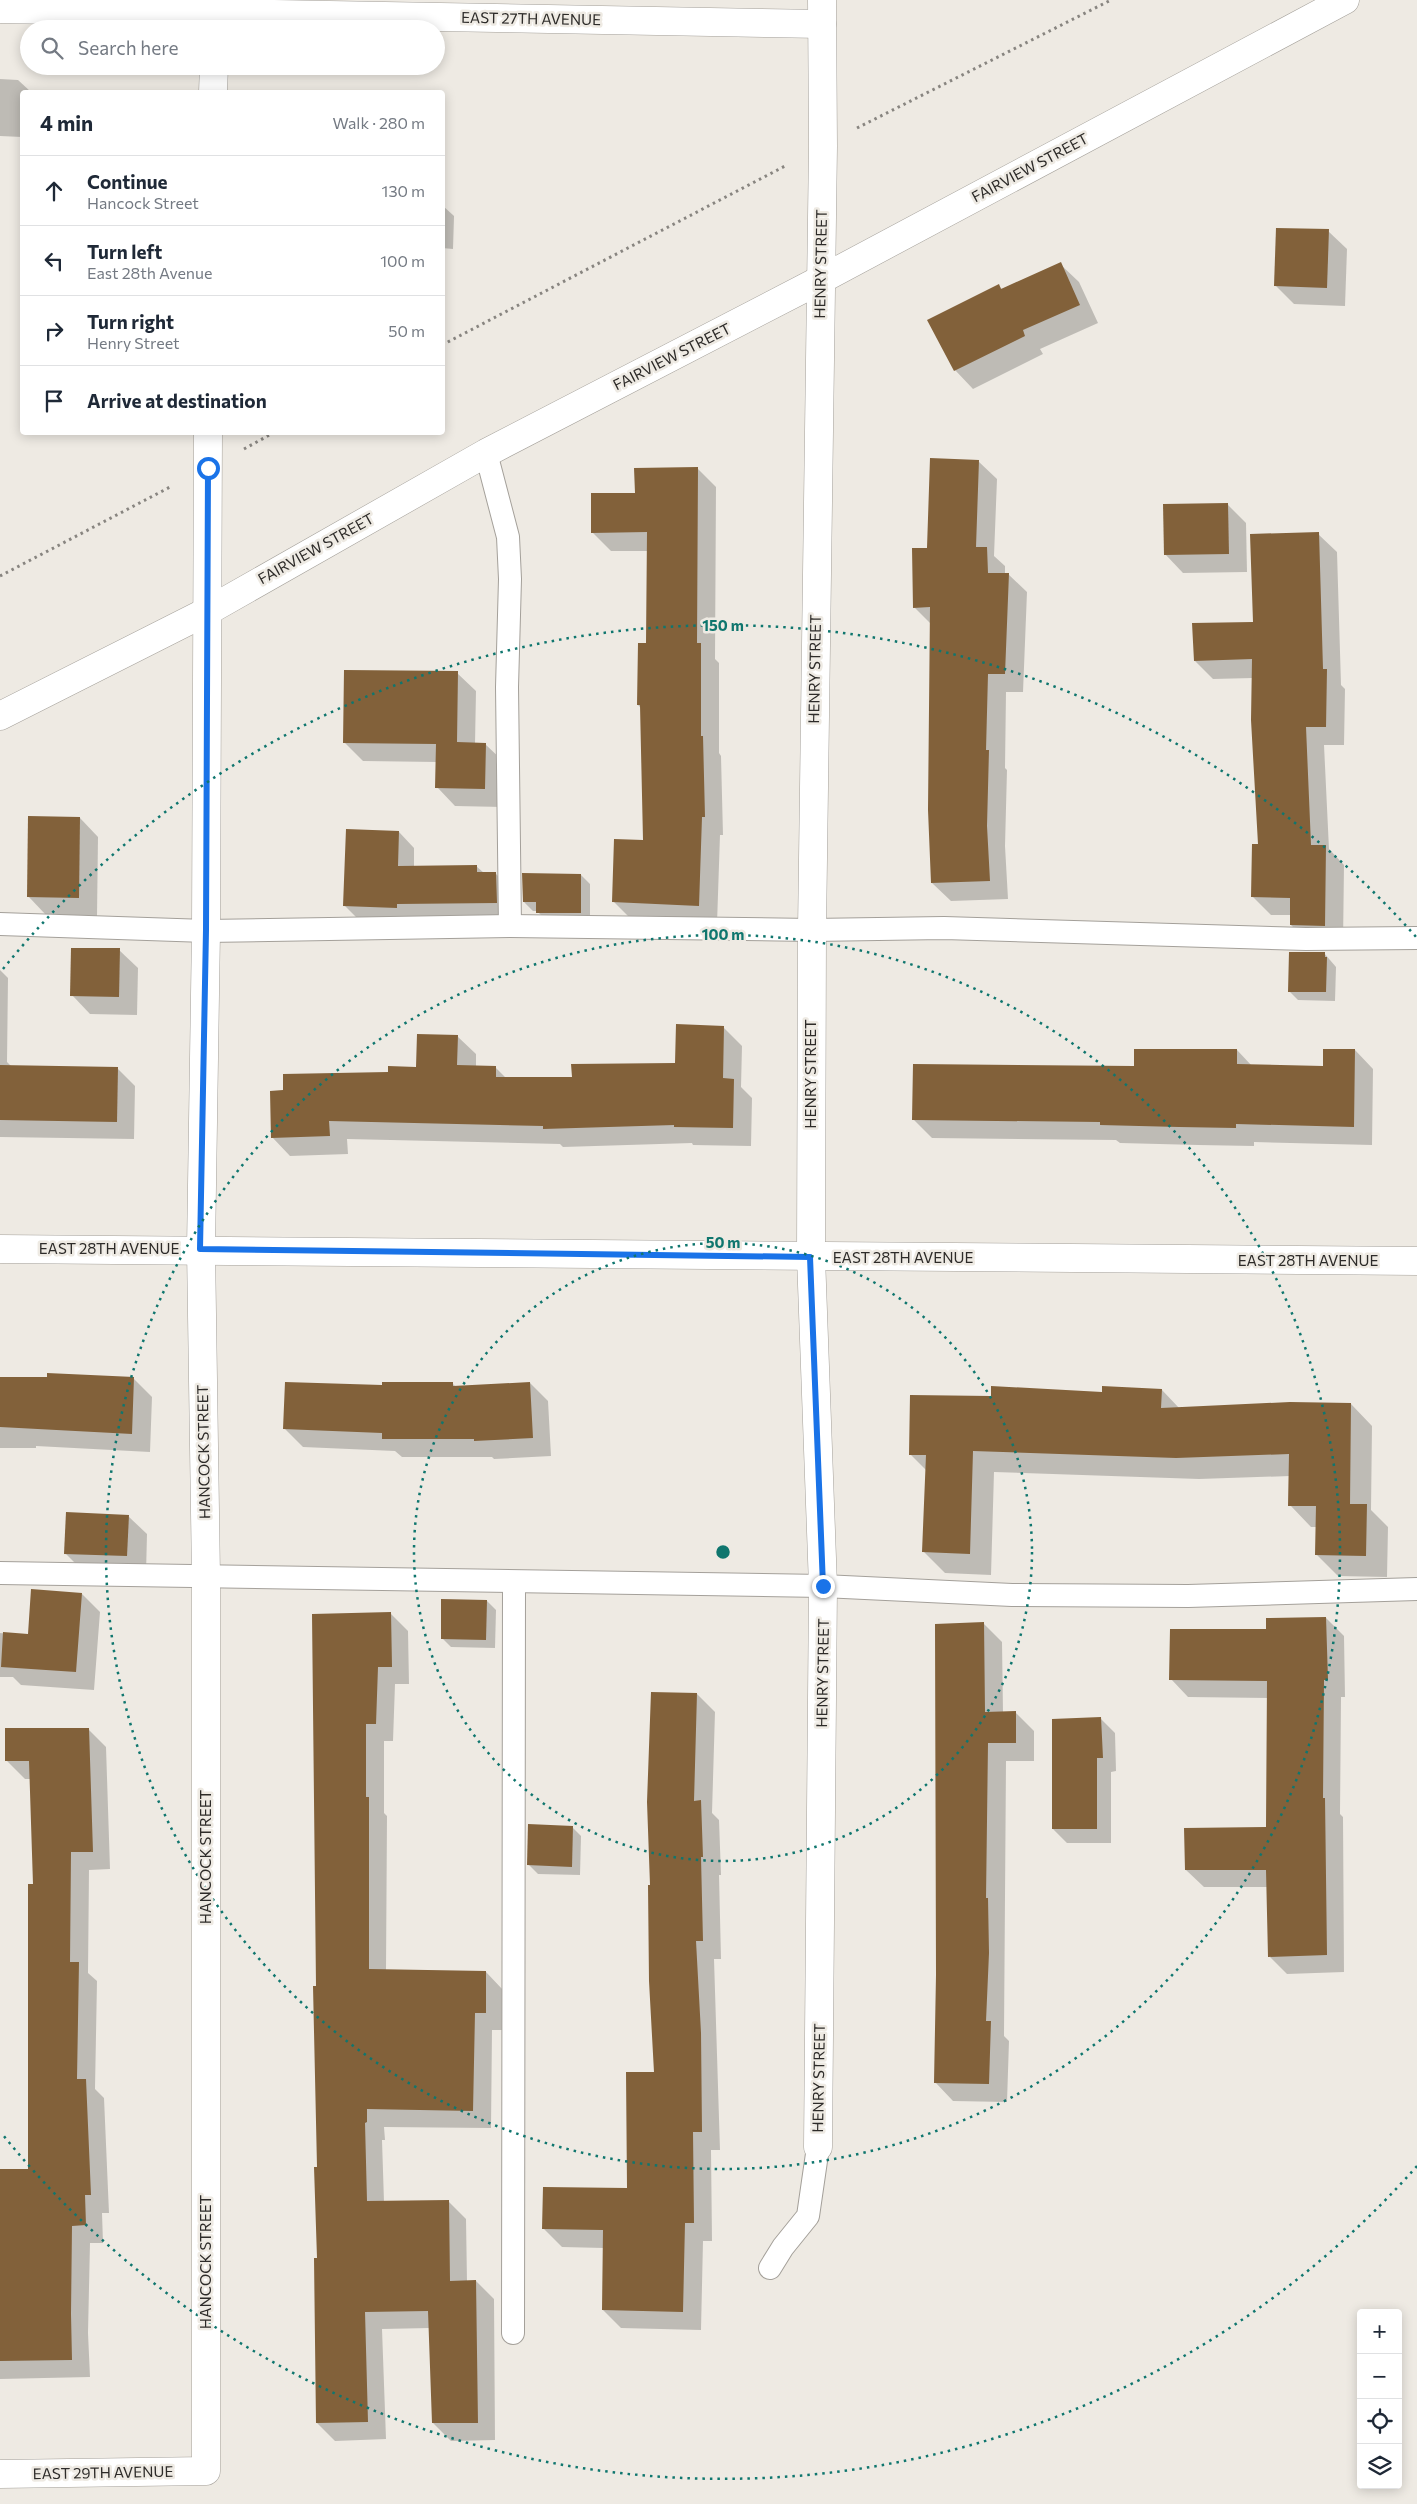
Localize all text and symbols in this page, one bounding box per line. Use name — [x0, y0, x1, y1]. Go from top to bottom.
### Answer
street label: EAST 27TH AVENUE — [461, 8, 601, 28]
search box — [20, 20, 445, 75]
icon: search — [38, 34, 66, 62]
text: Search here — [78, 36, 178, 59]
text: 4 min — [40, 110, 93, 135]
text: Walk · 280 m — [333, 113, 425, 132]
street label: FAIRVIEW STREET — [968, 129, 1091, 205]
text: Continue — [87, 170, 167, 193]
icon: ahead — [40, 177, 68, 205]
text: 130 m — [382, 181, 425, 200]
text: Hancock Street — [87, 193, 199, 212]
street label: HENRY STREET — [810, 209, 830, 319]
text: Turn left — [87, 240, 162, 263]
icon: left — [40, 247, 68, 275]
text: 100 m — [380, 251, 425, 270]
text: East 28th Avenue — [87, 263, 212, 282]
text: Turn right — [87, 310, 174, 333]
icon: right — [40, 317, 68, 345]
street label: FAIRVIEW STREET — [610, 319, 734, 394]
text: 50 m — [388, 321, 425, 340]
text: Henry Street — [87, 333, 180, 352]
icon: arrive — [40, 387, 68, 415]
text: Arrive at destination — [87, 389, 267, 412]
route start — [197, 457, 220, 480]
street label: FAIRVIEW STREET — [254, 509, 377, 587]
street label: HENRY STREET — [804, 614, 824, 724]
text: 150 m — [702, 616, 744, 634]
text: 100 m — [702, 925, 744, 943]
street label: HENRY STREET — [801, 1019, 819, 1129]
text: 50 m — [706, 1233, 740, 1251]
street label: EAST 28TH AVENUE — [39, 1239, 179, 1257]
street label: EAST 28TH AVENUE — [833, 1248, 973, 1266]
street label: EAST 28TH AVENUE — [1238, 1251, 1378, 1269]
street label: HANCOCK STREET — [193, 1384, 213, 1519]
centre of rings — [714, 1543, 732, 1561]
route end — [812, 1575, 835, 1598]
street label: HENRY STREET — [812, 1618, 832, 1728]
street label: HANCOCK STREET — [196, 1789, 214, 1924]
street label: HENRY STREET — [808, 2023, 828, 2133]
street label: HANCOCK STREET — [196, 2194, 214, 2329]
map controls — [1357, 2309, 1402, 2489]
button: + — [1357, 2309, 1402, 2354]
button: − — [1357, 2354, 1402, 2399]
button: locate — [1357, 2399, 1402, 2444]
button: layers — [1357, 2444, 1402, 2489]
street label: EAST 29TH AVENUE — [33, 2462, 174, 2482]

